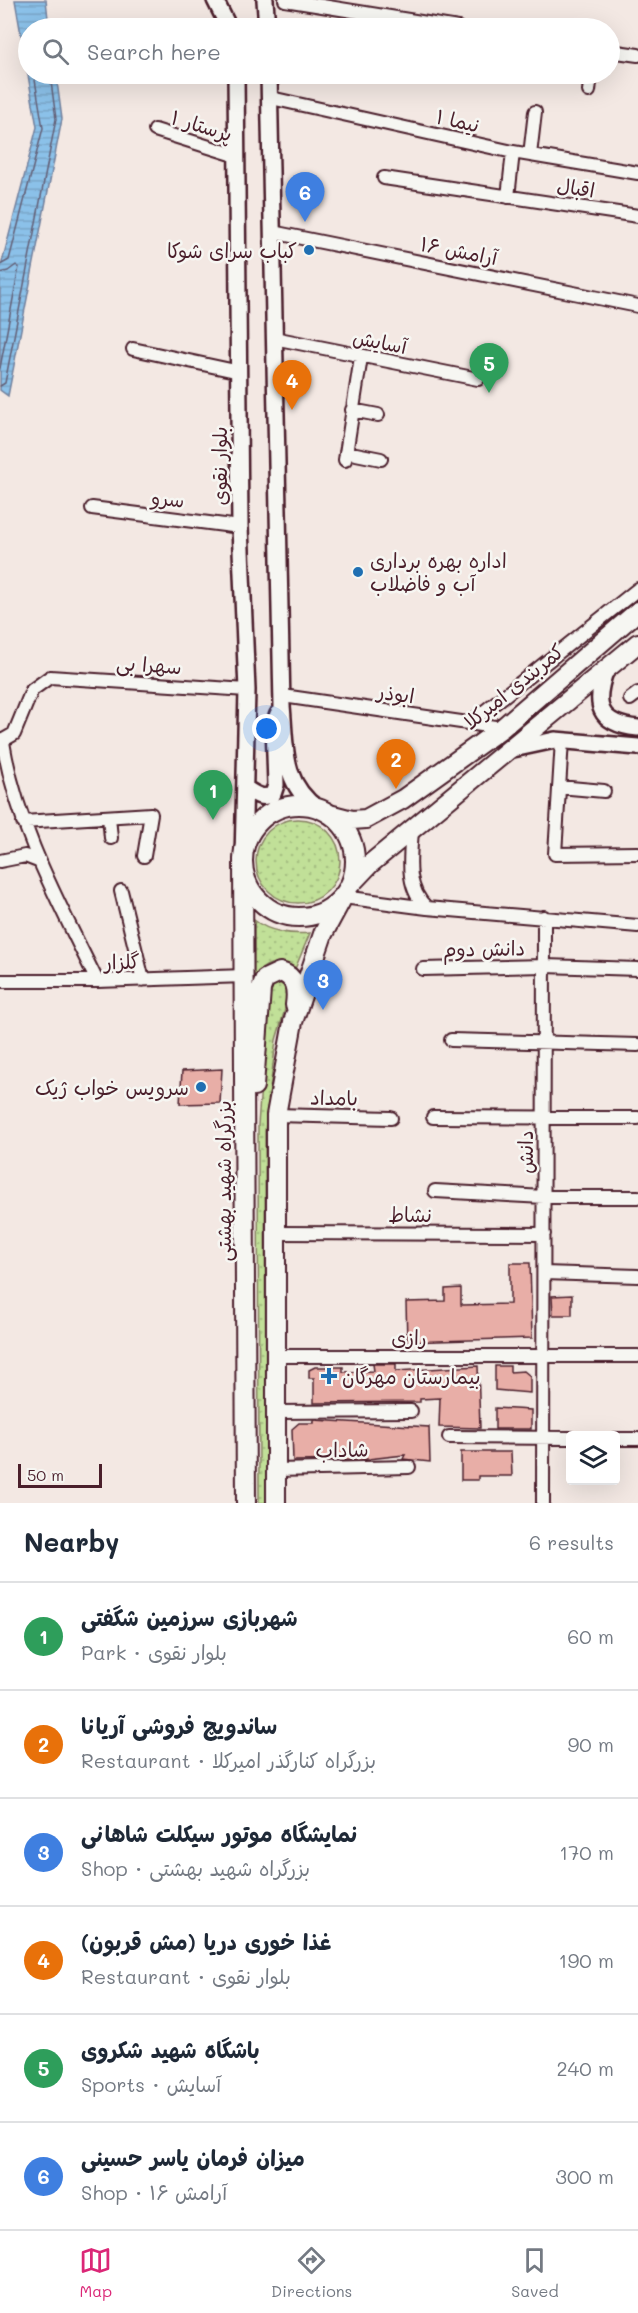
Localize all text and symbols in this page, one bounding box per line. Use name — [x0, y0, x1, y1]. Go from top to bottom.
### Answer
search box — [18, 18, 620, 84]
icon: search — [39, 35, 72, 68]
text: Search here — [87, 37, 221, 66]
street label: نیما ۱ — [434, 102, 482, 138]
street label: پرستار ۱ — [168, 103, 236, 148]
street label: اقبال — [555, 171, 597, 203]
pin: 6 — [286, 172, 324, 222]
street label: آرامش ۱۶ — [418, 230, 501, 270]
place label: کباب سرای شوکا — [167, 237, 297, 263]
marker: کباب سرای شوکا — [302, 243, 316, 257]
street label: آسایش — [351, 323, 410, 359]
pin: 5 — [470, 344, 508, 393]
pin: 4 — [272, 360, 312, 410]
street label: بلوار نقوی — [206, 427, 232, 505]
street label: سرو — [149, 483, 186, 514]
place label: اداره بهره برداری آب و فاضلاب — [370, 547, 507, 596]
marker: اداره بهره برداری آب و فاضلاب — [351, 565, 365, 579]
street label: کمربندی امیرکلا — [457, 637, 569, 735]
street label: سهرا بی — [115, 649, 183, 680]
street label: ابوذر — [374, 677, 416, 708]
your location — [252, 714, 281, 743]
pin: 2 — [376, 740, 416, 789]
pin: 1 — [194, 770, 232, 820]
street label: دانش دوم — [443, 934, 525, 966]
street label: گلزار — [102, 947, 140, 975]
pin: 3 — [304, 960, 342, 1010]
place label: سرویس خواب ژیک — [35, 1074, 189, 1101]
marker: سرویس خواب ژیک — [194, 1080, 208, 1094]
street label: بامداد — [310, 1084, 358, 1110]
street label: بزرگراه شهید بهشتی — [210, 1101, 237, 1261]
street label: دانش — [512, 1130, 538, 1174]
street label: نشاط — [388, 1201, 432, 1227]
street label: رازی — [391, 1324, 427, 1350]
place label: بیمارستان مهرگان — [342, 1363, 481, 1389]
marker: بیمارستان مهرگان — [320, 1367, 338, 1385]
map controls — [566, 1431, 620, 1485]
button: layers — [566, 1431, 620, 1485]
street label: شاداب — [315, 1436, 369, 1462]
scale bar — [18, 1461, 102, 1488]
text: 50 m — [27, 1464, 64, 1485]
text: Nearby — [24, 1525, 119, 1559]
text: 6 results — [529, 1529, 614, 1555]
text: شهربازی سرزمین شگفتی — [81, 1603, 298, 1632]
text: 1 — [39, 1623, 48, 1649]
text: 60 m — [567, 1623, 614, 1649]
text: Park · بلوار نقوی — [81, 1639, 227, 1665]
text: ساندویچ فروشی آریانا — [81, 1711, 277, 1740]
text: 2 — [38, 1731, 49, 1757]
text: 90 m — [568, 1731, 614, 1757]
text: Restaurant · بزرگراه کنارگذر امیرکلا — [81, 1747, 376, 1773]
text: نمایشگاه موتور سیکلت شاهانی — [81, 1819, 357, 1848]
text: 3 — [38, 1839, 50, 1865]
text: 170 m — [559, 1839, 614, 1865]
text: Shop · بزرگراه شهید بهشتی — [81, 1855, 310, 1881]
text: غذا خوری دریا (مش قربون) — [81, 1927, 331, 1956]
text: 4 — [37, 1947, 50, 1973]
text: 190 m — [559, 1947, 614, 1973]
text: Restaurant · بلوار نقوی — [81, 1963, 291, 1989]
text: باشگاه شهید شکروی — [81, 2035, 260, 2064]
text: 5 — [38, 2055, 49, 2081]
text: 240 m — [556, 2055, 614, 2081]
text: Sports · آسایش — [81, 2071, 221, 2097]
text: میزان فرمان یاسر حسینی — [81, 2143, 305, 2172]
text: 6 — [37, 2163, 50, 2189]
text: 300 m — [555, 2163, 614, 2189]
text: Shop · آرامش ۱۶ — [81, 2179, 227, 2205]
tab: Map — [79, 2244, 112, 2301]
tab: Directions — [271, 2244, 352, 2301]
tab: Saved — [511, 2244, 559, 2301]

